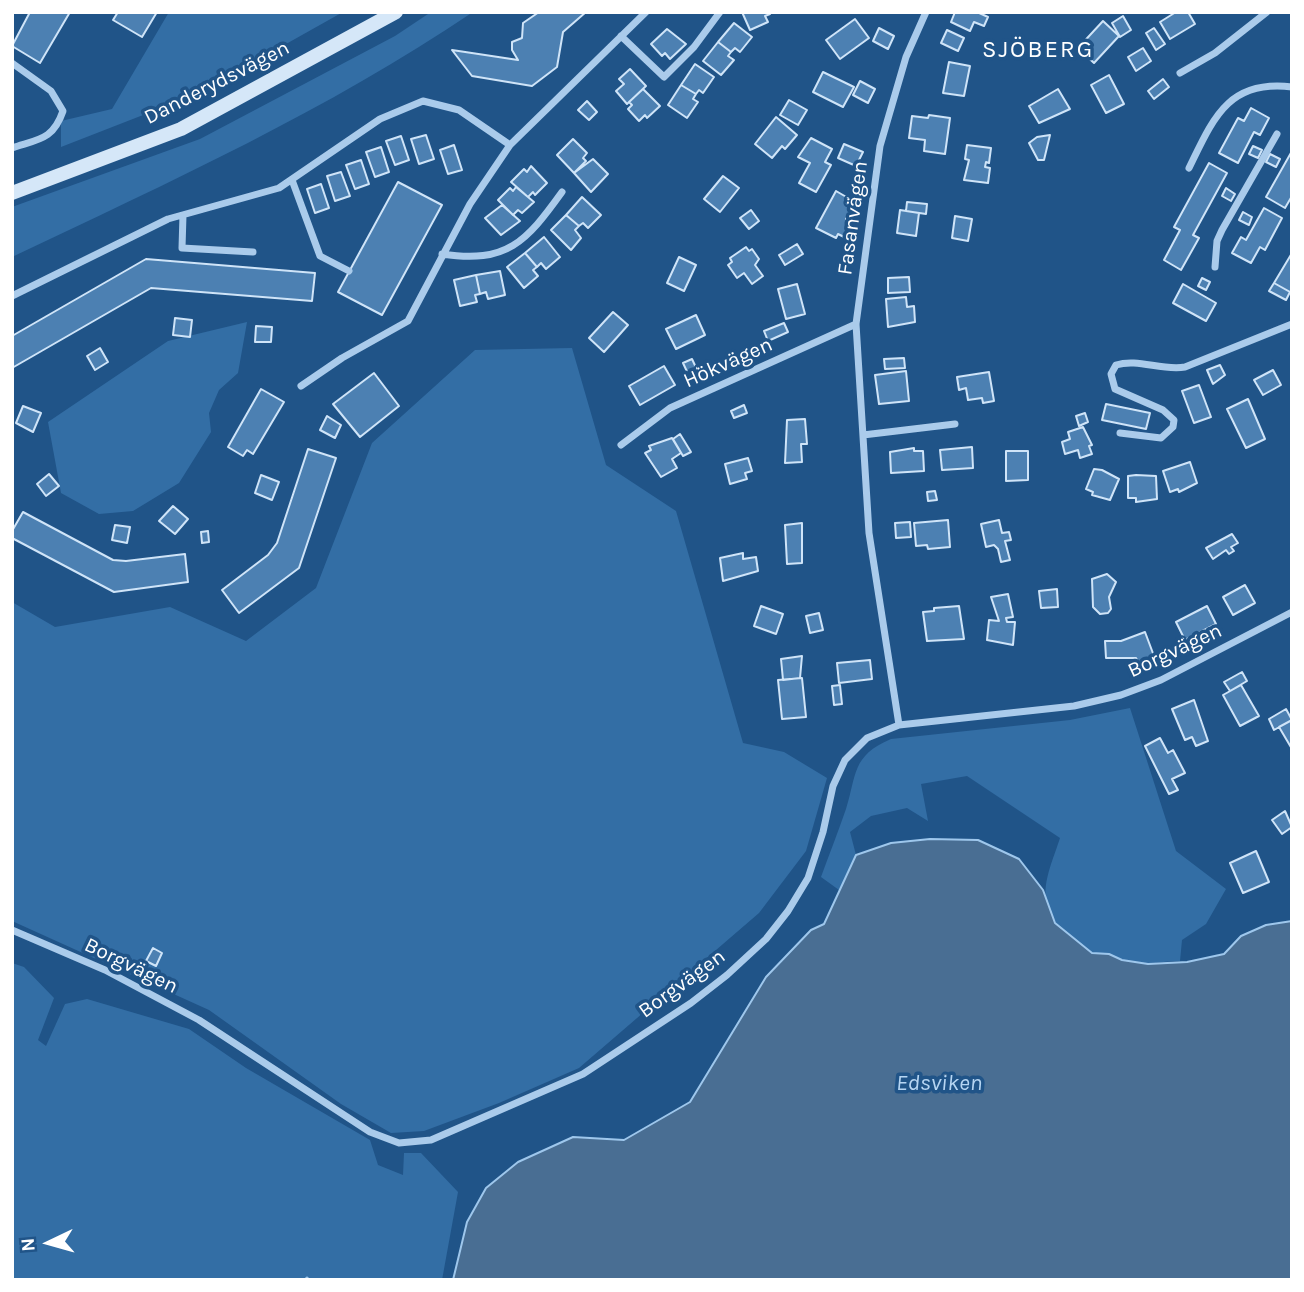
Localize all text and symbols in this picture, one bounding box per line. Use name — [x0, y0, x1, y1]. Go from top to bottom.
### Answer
street label: Danderydsvägen — [140, 36, 294, 130]
district label: SJÖBERG — [983, 36, 1093, 64]
street label: Fasanvägen — [833, 159, 873, 277]
street label: Hökvägen — [680, 332, 776, 394]
street label: Borgvägen — [1124, 618, 1226, 684]
street label: Borgvägen — [80, 933, 182, 999]
street label: Borgvägen — [634, 944, 730, 1024]
water label: Edsviken — [896, 1069, 982, 1097]
north arrow — [14, 1208, 84, 1278]
text: N — [17, 1237, 40, 1253]

